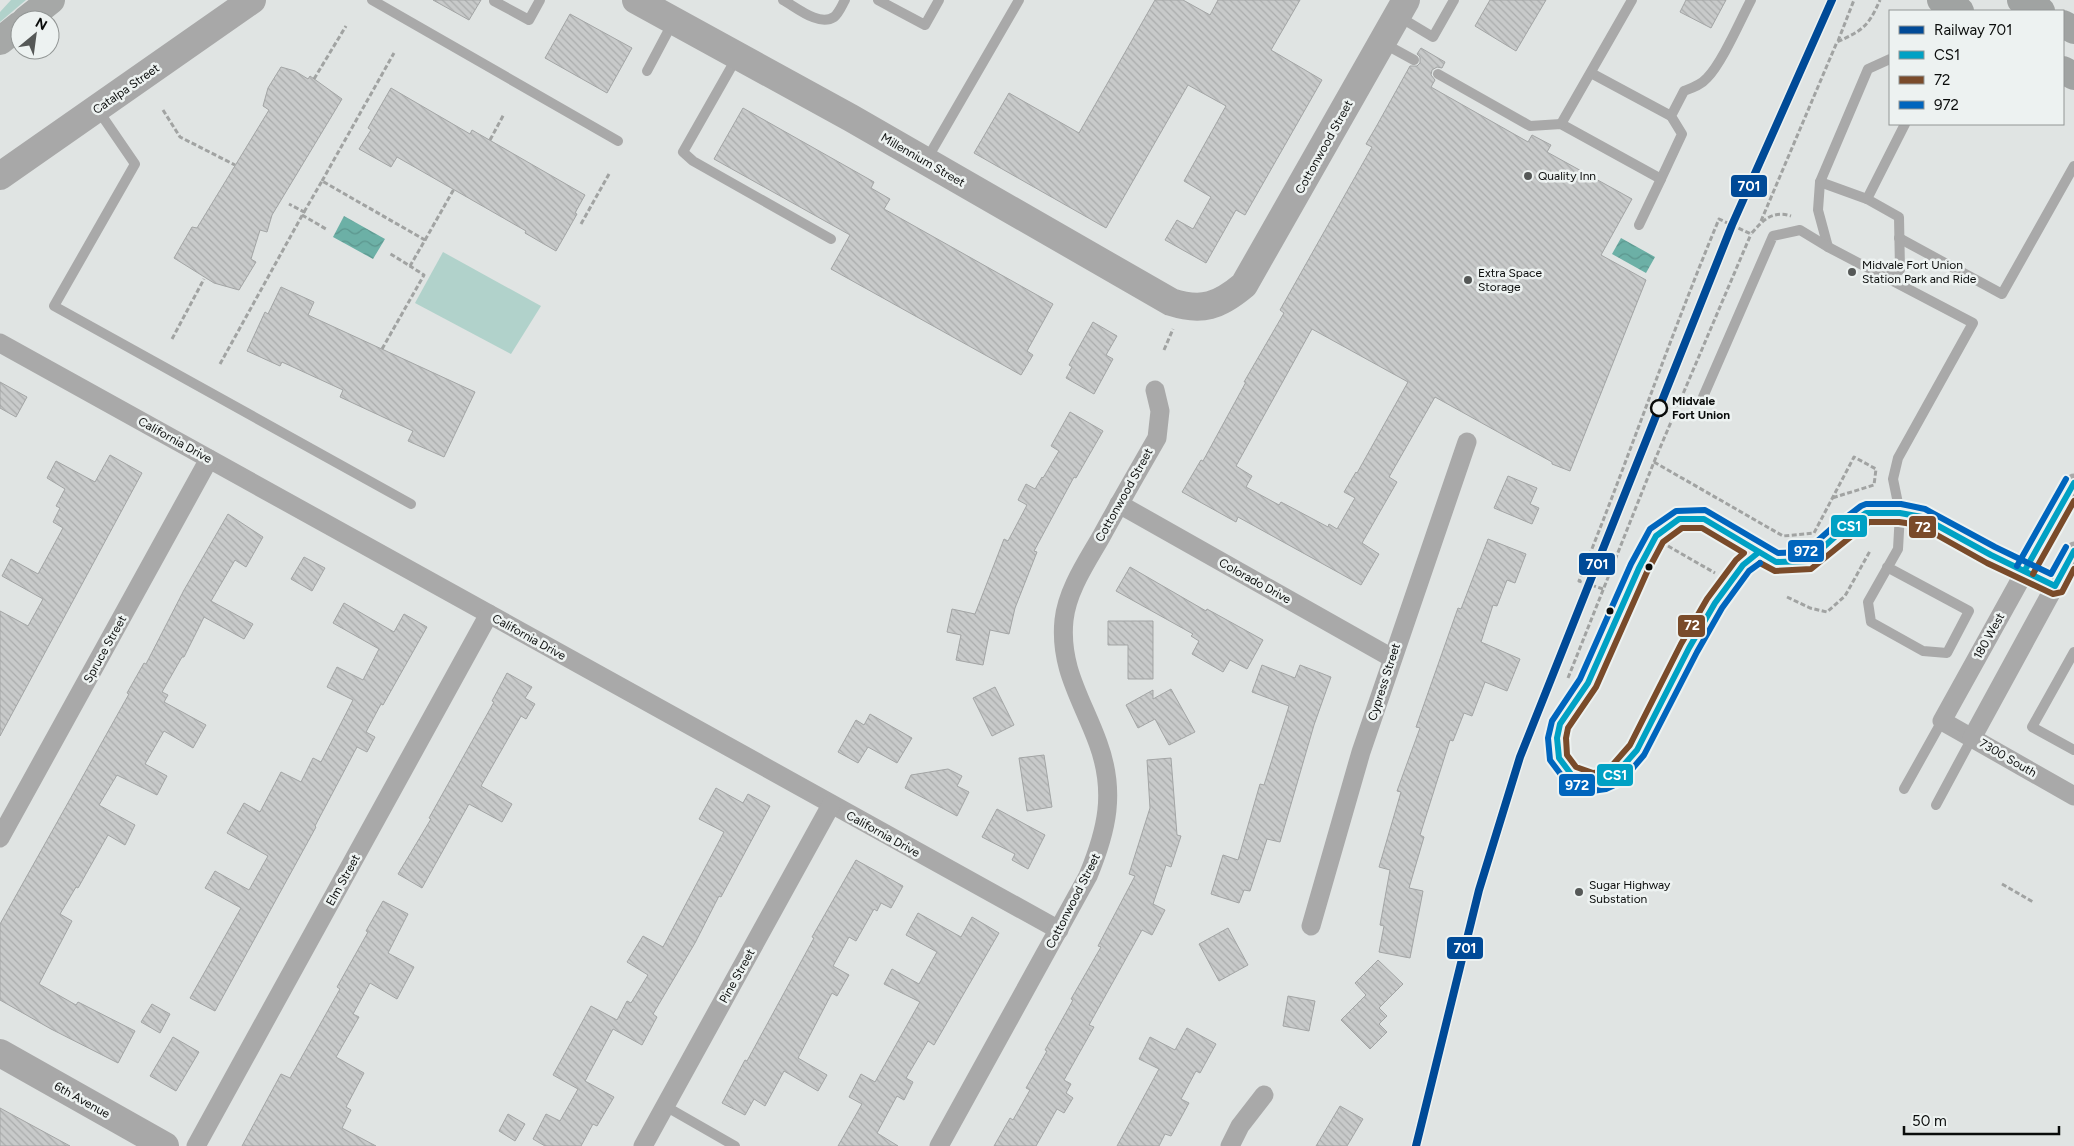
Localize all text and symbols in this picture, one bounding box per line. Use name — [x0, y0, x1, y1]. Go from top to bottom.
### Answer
north arrow — [10, 10, 60, 60]
legend — [1889, 10, 2064, 125]
text: N — [32, 14, 50, 34]
text: Railway 701 — [1934, 21, 2012, 39]
text: CS1 — [1934, 46, 1960, 64]
street label: Catalpa Street — [90, 61, 162, 117]
text: 72 — [1934, 71, 1950, 89]
text: 972 — [1934, 96, 1959, 114]
street label: Cottonwood Street — [1292, 97, 1356, 196]
street label: Millennium Street — [879, 130, 968, 190]
place label: Quality Inn — [1538, 169, 1596, 183]
marker: Quality Inn — [1522, 170, 1534, 182]
line badge: 701 — [1730, 174, 1768, 198]
text: 701 — [1738, 178, 1760, 195]
place label: Midvale Fort Union Station Park and Ride — [1862, 258, 1977, 286]
place label: Extra Space Storage — [1478, 266, 1543, 294]
marker: Midvale Fort Union Station Park and Ride — [1846, 266, 1858, 278]
marker: Extra Space Storage — [1462, 274, 1474, 286]
place label: Midvale Fort Union — [1672, 394, 1730, 422]
marker: Midvale Fort Union — [1650, 399, 1668, 417]
street label: California Drive — [136, 414, 215, 466]
street label: Cottonwood Street — [1092, 445, 1156, 544]
line badge: CS1 — [1830, 514, 1868, 538]
line badge: 72 — [1908, 515, 1937, 539]
text: CS1 — [1837, 518, 1861, 535]
text: 72 — [1915, 519, 1931, 536]
line badge: 972 — [1787, 539, 1825, 563]
text: 972 — [1794, 543, 1818, 560]
line badge: 701 — [1578, 552, 1616, 576]
street label: Colorado Drive — [1217, 555, 1294, 607]
text: 701 — [1586, 556, 1608, 573]
unlabelled marker — [1644, 562, 1654, 572]
unlabelled marker — [1605, 606, 1615, 616]
street label: 180 West — [1971, 610, 2008, 662]
street label: California Drive — [490, 611, 569, 663]
street label: Spruce Street — [81, 612, 129, 685]
line badge: 72 — [1677, 614, 1706, 638]
text: 72 — [1684, 617, 1700, 634]
street label: Cypress Street — [1365, 641, 1403, 722]
street label: 7300 South — [1977, 736, 2039, 780]
line badge: CS1 — [1596, 763, 1634, 787]
text: CS1 — [1603, 767, 1627, 784]
line badge: 972 — [1558, 773, 1596, 797]
text: 972 — [1565, 777, 1589, 794]
street label: California Drive — [844, 808, 923, 860]
street label: Elm Street — [323, 851, 363, 908]
street label: Cottonwood Street — [1043, 851, 1103, 951]
place label: Sugar Highway Substation — [1589, 878, 1671, 906]
marker: Sugar Highway Substation — [1573, 886, 1585, 898]
line badge: 701 — [1446, 936, 1484, 960]
text: 701 — [1454, 940, 1476, 957]
street label: Pine Street — [716, 946, 758, 1005]
street label: 6th Avenue — [52, 1079, 113, 1121]
scale bar — [1904, 1104, 2059, 1136]
text: 50 m — [1912, 1112, 1947, 1130]

